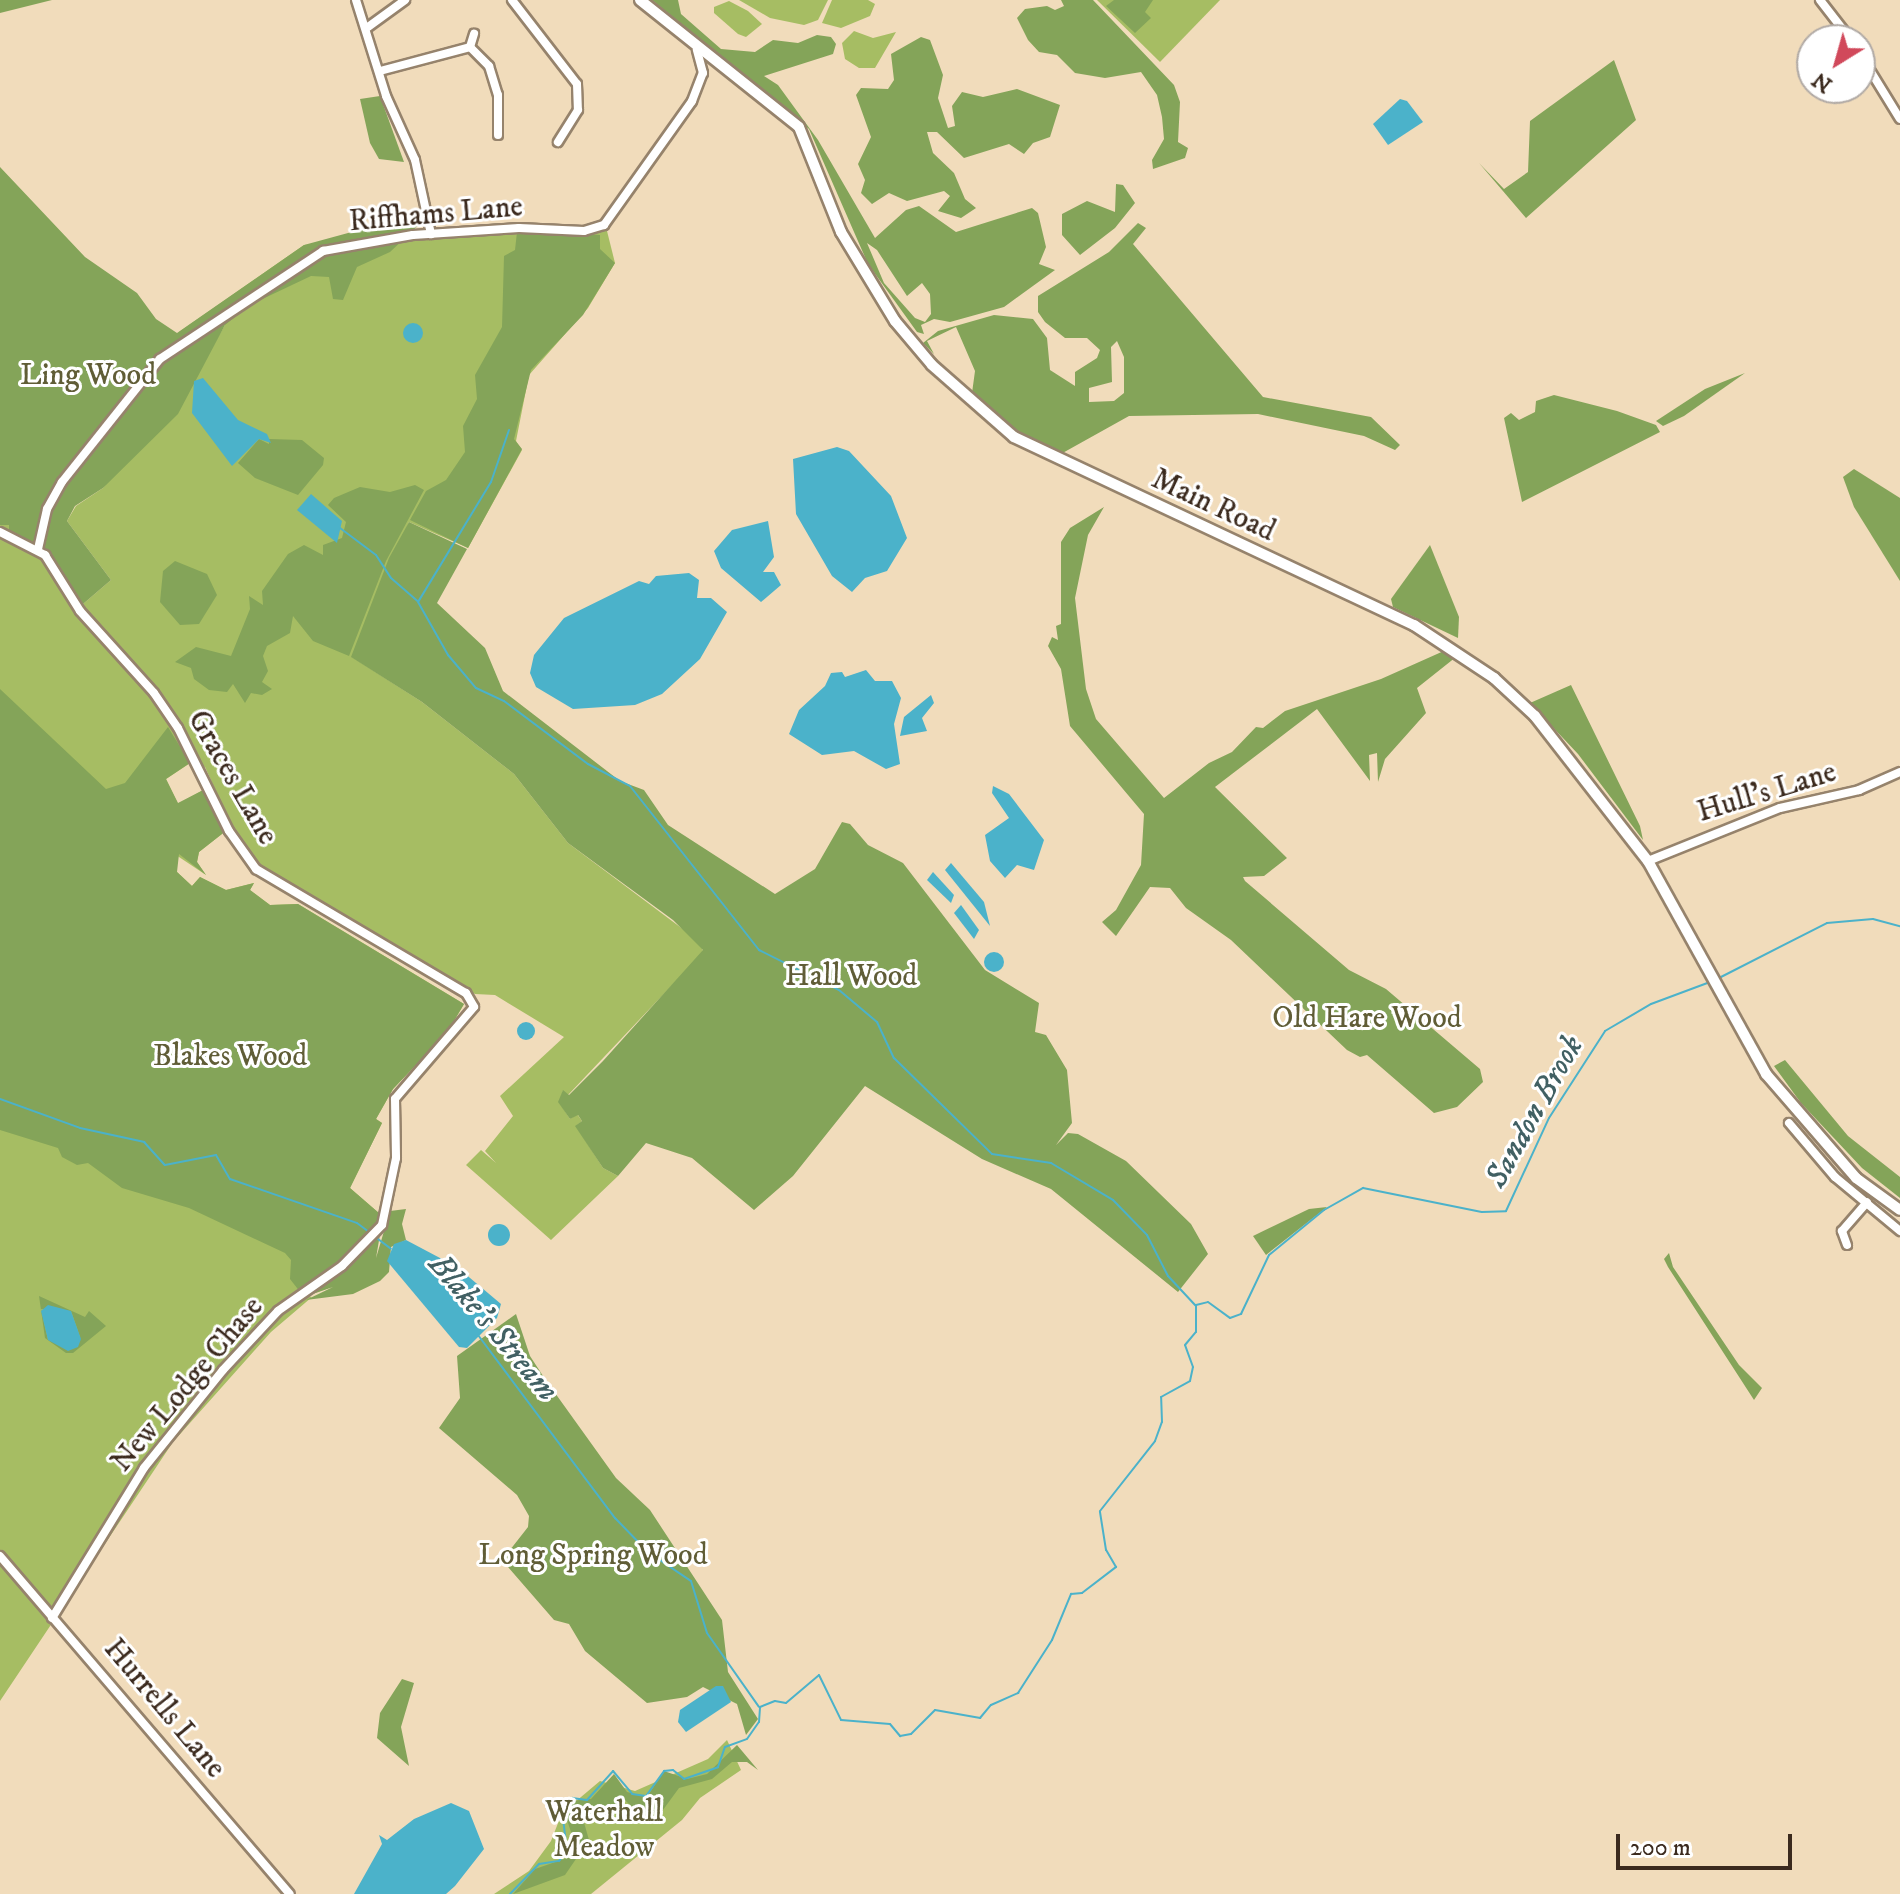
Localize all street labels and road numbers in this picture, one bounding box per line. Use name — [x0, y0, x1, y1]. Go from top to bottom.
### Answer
street label: Riffhams Lane — [348, 189, 524, 241]
street label: Main Road — [1146, 462, 1280, 550]
street label: Graces Lane — [179, 704, 285, 852]
street label: Hull's Lane — [1693, 755, 1841, 831]
street label: New Lodge Chase — [104, 1290, 272, 1480]
street label: Hurrells Lane — [95, 1632, 233, 1786]

